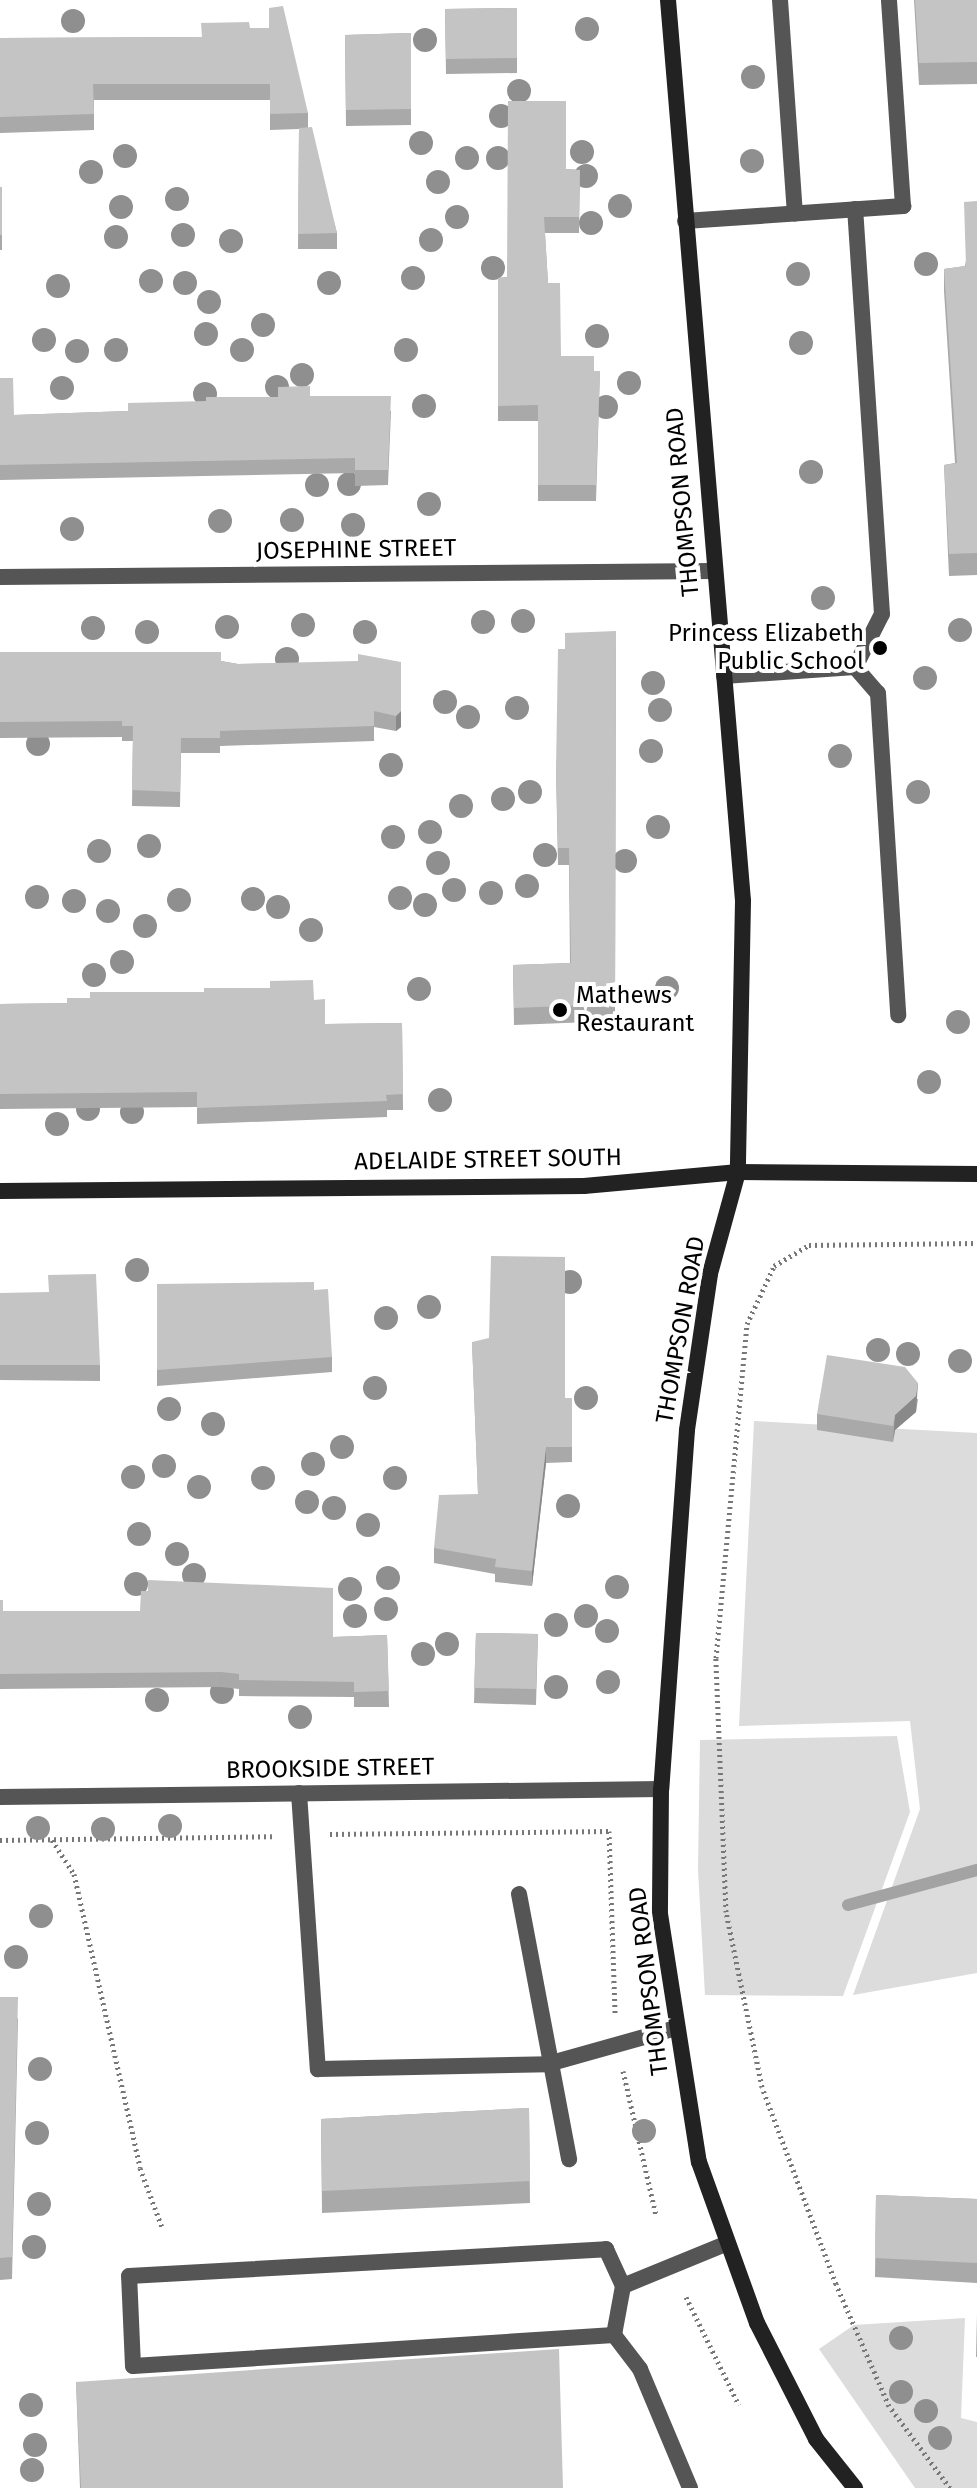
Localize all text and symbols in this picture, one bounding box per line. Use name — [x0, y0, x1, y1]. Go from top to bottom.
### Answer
street label: THOMPSON ROAD — [660, 406, 706, 598]
street label: JOSEPHINE STREET — [256, 534, 456, 566]
place label: Princess Elizabeth Public School — [668, 620, 864, 676]
marker: Princess Elizabeth Public School — [871, 639, 889, 657]
place label: Mathews Restaurant — [576, 982, 694, 1038]
marker: Mathews Restaurant — [551, 1001, 569, 1019]
street label: ADELAIDE STREET SOUTH — [354, 1143, 622, 1177]
street label: THOMPSON ROAD — [650, 1234, 712, 1426]
street label: BROOKSIDE STREET — [226, 1753, 434, 1785]
street label: THOMPSON ROAD — [623, 1885, 675, 2077]

